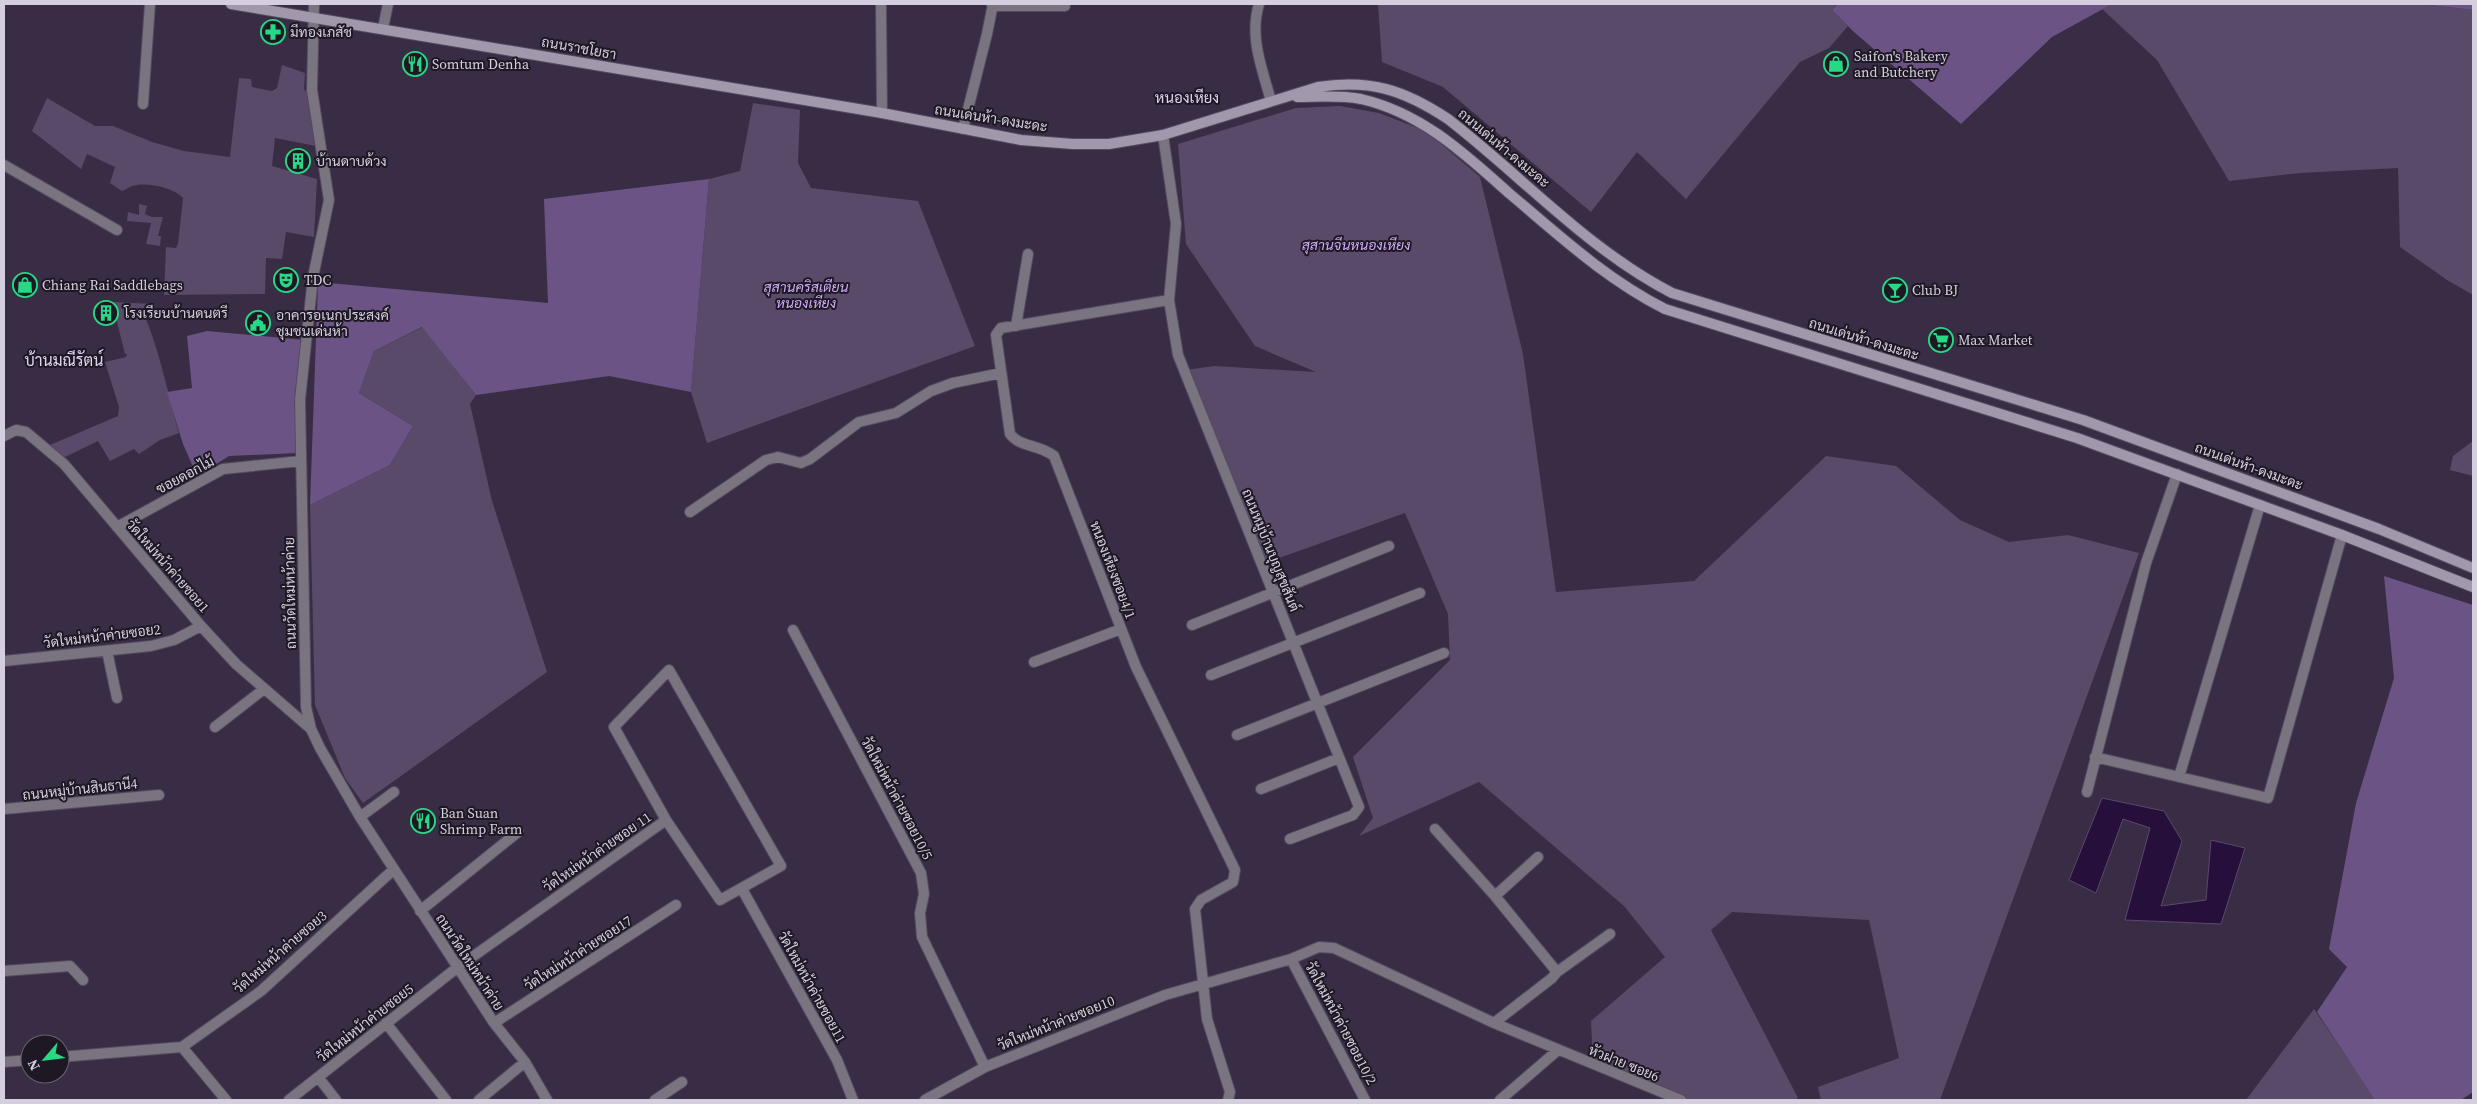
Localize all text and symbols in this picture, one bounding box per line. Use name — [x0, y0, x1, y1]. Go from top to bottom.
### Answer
pharmacy icon: มีทองเภสัช — [260, 19, 286, 45]
place label: มีทองเภสัช — [290, 22, 352, 42]
street label: ถนนราชโยธา — [540, 32, 618, 64]
place label: Saifon's Bakery and Butchery — [1854, 46, 1949, 82]
restaurant icon: Somtum Denha — [402, 51, 428, 77]
shop icon: Saifon's Bakery and Butchery — [1823, 51, 1849, 77]
place label: Somtum Denha — [432, 54, 530, 74]
district label: หนองเหียง — [1155, 87, 1219, 108]
street label: ถนนเด่นห้า-ดงมะดะ — [933, 99, 1049, 137]
street label: ถนนเด่นห้า-ดงมะดะ — [1454, 104, 1554, 192]
building icon: บ้านดาบด้วง — [285, 148, 311, 174]
place label: บ้านดาบด้วง — [316, 151, 387, 171]
park label: สุสานจีนหนองเหียง — [1302, 235, 1410, 255]
theatre icon: TDC — [273, 267, 299, 293]
place label: TDC — [304, 270, 332, 290]
shop icon: Chiang Rai Saddlebags — [12, 272, 38, 298]
place label: Chiang Rai Saddlebags — [42, 275, 183, 295]
park label: สุสานคริสเตียน หนองเหียง — [763, 277, 849, 313]
bar icon: Club BJ — [1882, 277, 1908, 303]
place label: Club BJ — [1912, 280, 1958, 300]
building icon: โรงเรียนบ้านดนตรี — [93, 300, 119, 326]
place label: โรงเรียนบ้านดนตรี — [123, 303, 228, 323]
place label: อาคารอเนกประสงค์ ชุมชนเด่นห้า — [276, 305, 389, 341]
public building icon: อาคารอเนกประสงค์ ชุมชนเด่นห้า — [245, 310, 271, 336]
street label: ถนนเด่นห้า-ดงมะดะ — [1807, 313, 1921, 365]
supermarket icon: Max Market — [1928, 327, 1954, 353]
place label: Max Market — [1958, 330, 2033, 350]
district label: บ้านมณีรัตน์ — [24, 348, 104, 371]
street label: ถนนเด่นห้า-ดงมะดะ — [2192, 437, 2306, 495]
street label: ซอยดอกไม้ — [152, 451, 219, 499]
street label: ถนนหมู่บ้านบุญสุขสันต์ — [1237, 486, 1305, 614]
street label: วัดใหม่หน้าค่ายซอย1 — [122, 515, 214, 617]
street label: หนองเหียงซอย4/1 — [1085, 518, 1141, 622]
street label: ถนนวัดใหม่หน้าค่าย — [279, 537, 301, 649]
street label: วัดใหม่หน้าค่ายซอย2 — [42, 619, 162, 653]
street label: วัดใหม่หน้าค่ายซอย10/5 — [856, 733, 938, 863]
street label: ถนนหมู่บ้านสินธานี4 — [21, 773, 139, 805]
place label: Ban Suan Shrimp Farm — [440, 803, 523, 839]
street label: วัดใหม่หน้าค่ายซอย 11 — [539, 807, 655, 897]
restaurant icon: Ban Suan Shrimp Farm — [410, 808, 436, 834]
street label: วัดใหม่หน้าค่ายซอย3 — [229, 906, 331, 998]
street label: ถนนวัดใหม่หน้าค่าย — [431, 910, 509, 1014]
street label: วัดใหม่หน้าค่ายซอย17 — [520, 911, 636, 995]
street label: วัดใหม่หน้าค่ายซอย11 — [773, 928, 851, 1046]
street label: วัดใหม่หน้าค่ายซอย10/2 — [1300, 958, 1382, 1088]
street label: วัดใหม่หน้าค่ายซอย5 — [312, 979, 418, 1067]
street label: วัดใหม่หน้าค่ายซอย10 — [994, 990, 1118, 1056]
north arrow — [20, 1034, 70, 1084]
street label: หัวฝาย ซอย6 — [1586, 1040, 1662, 1086]
text: N — [22, 1056, 45, 1074]

